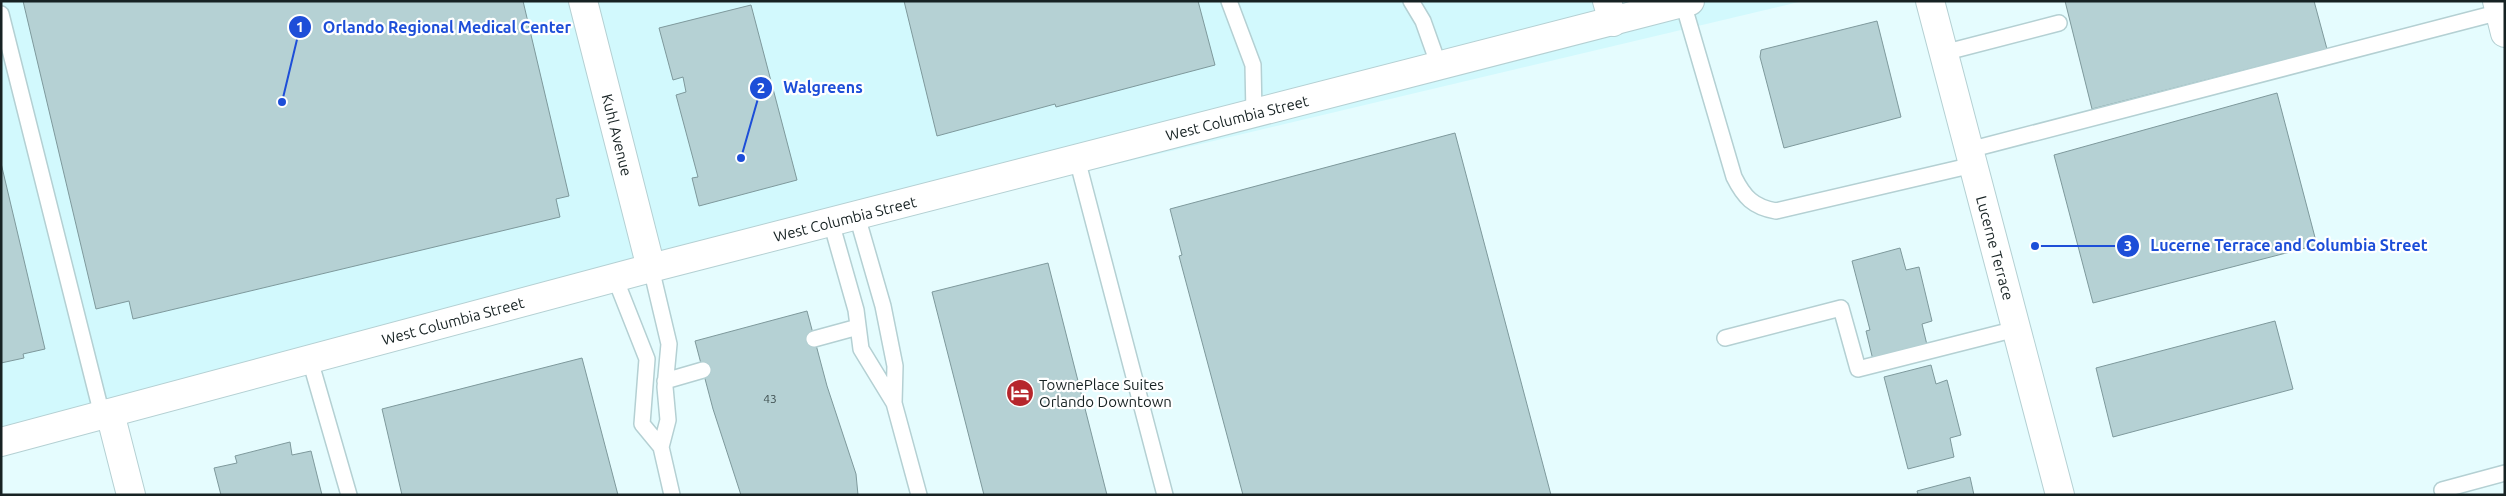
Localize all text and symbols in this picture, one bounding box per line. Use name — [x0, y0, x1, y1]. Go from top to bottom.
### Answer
callout: Orlando Regional Medical Center — [288, 11, 581, 42]
text: 1 — [296, 18, 304, 35]
text: Orlando Regional Medical Center — [323, 18, 572, 36]
callout: Walgreens — [748, 72, 873, 103]
text: Walgreens — [783, 78, 863, 96]
text: 2 — [757, 79, 765, 96]
street label: Kuhl Avenue — [599, 92, 635, 178]
street label: West Columbia Street — [1164, 92, 1310, 144]
street label: West Columbia Street — [772, 193, 918, 245]
street label: Lucerne Terrace — [1973, 194, 2017, 302]
callout: Lucerne Terrace and Columbia Street — [2115, 230, 2437, 261]
text: Lucerne Terrace and Columbia Street — [2150, 236, 2428, 254]
text: 3 — [2124, 237, 2132, 254]
street label: West Columbia Street — [380, 294, 526, 348]
place label: TownePlace Suites Orlando Downtown — [1039, 376, 1172, 410]
hotel icon: TownePlace Suites Orlando Downtown — [1005, 378, 1035, 408]
house number: 43 — [763, 392, 777, 405]

